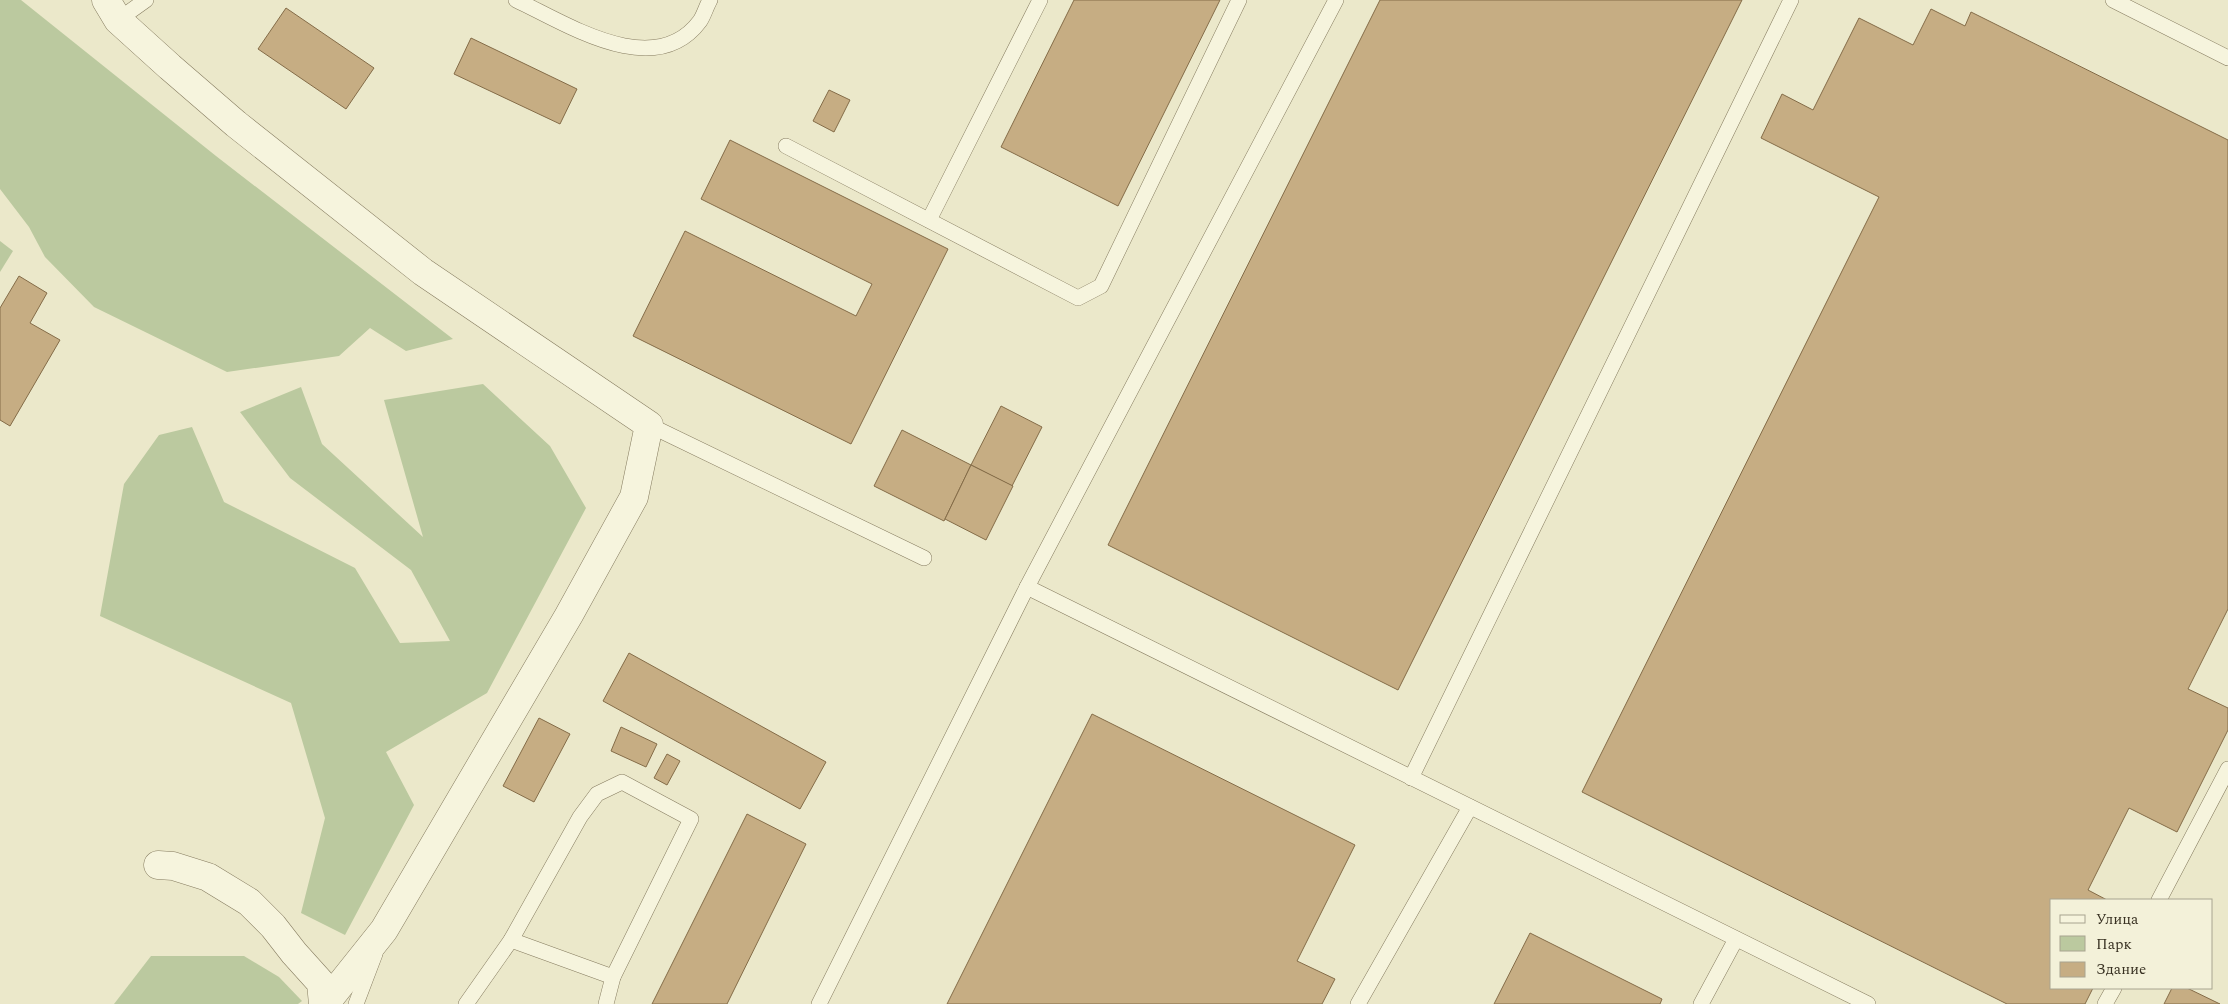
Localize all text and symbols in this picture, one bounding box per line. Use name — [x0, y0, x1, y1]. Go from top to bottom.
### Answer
legend — [2050, 899, 2213, 989]
text: Улица — [2096, 908, 2139, 931]
text: Парк — [2096, 933, 2132, 956]
text: Здание — [2096, 958, 2146, 981]

